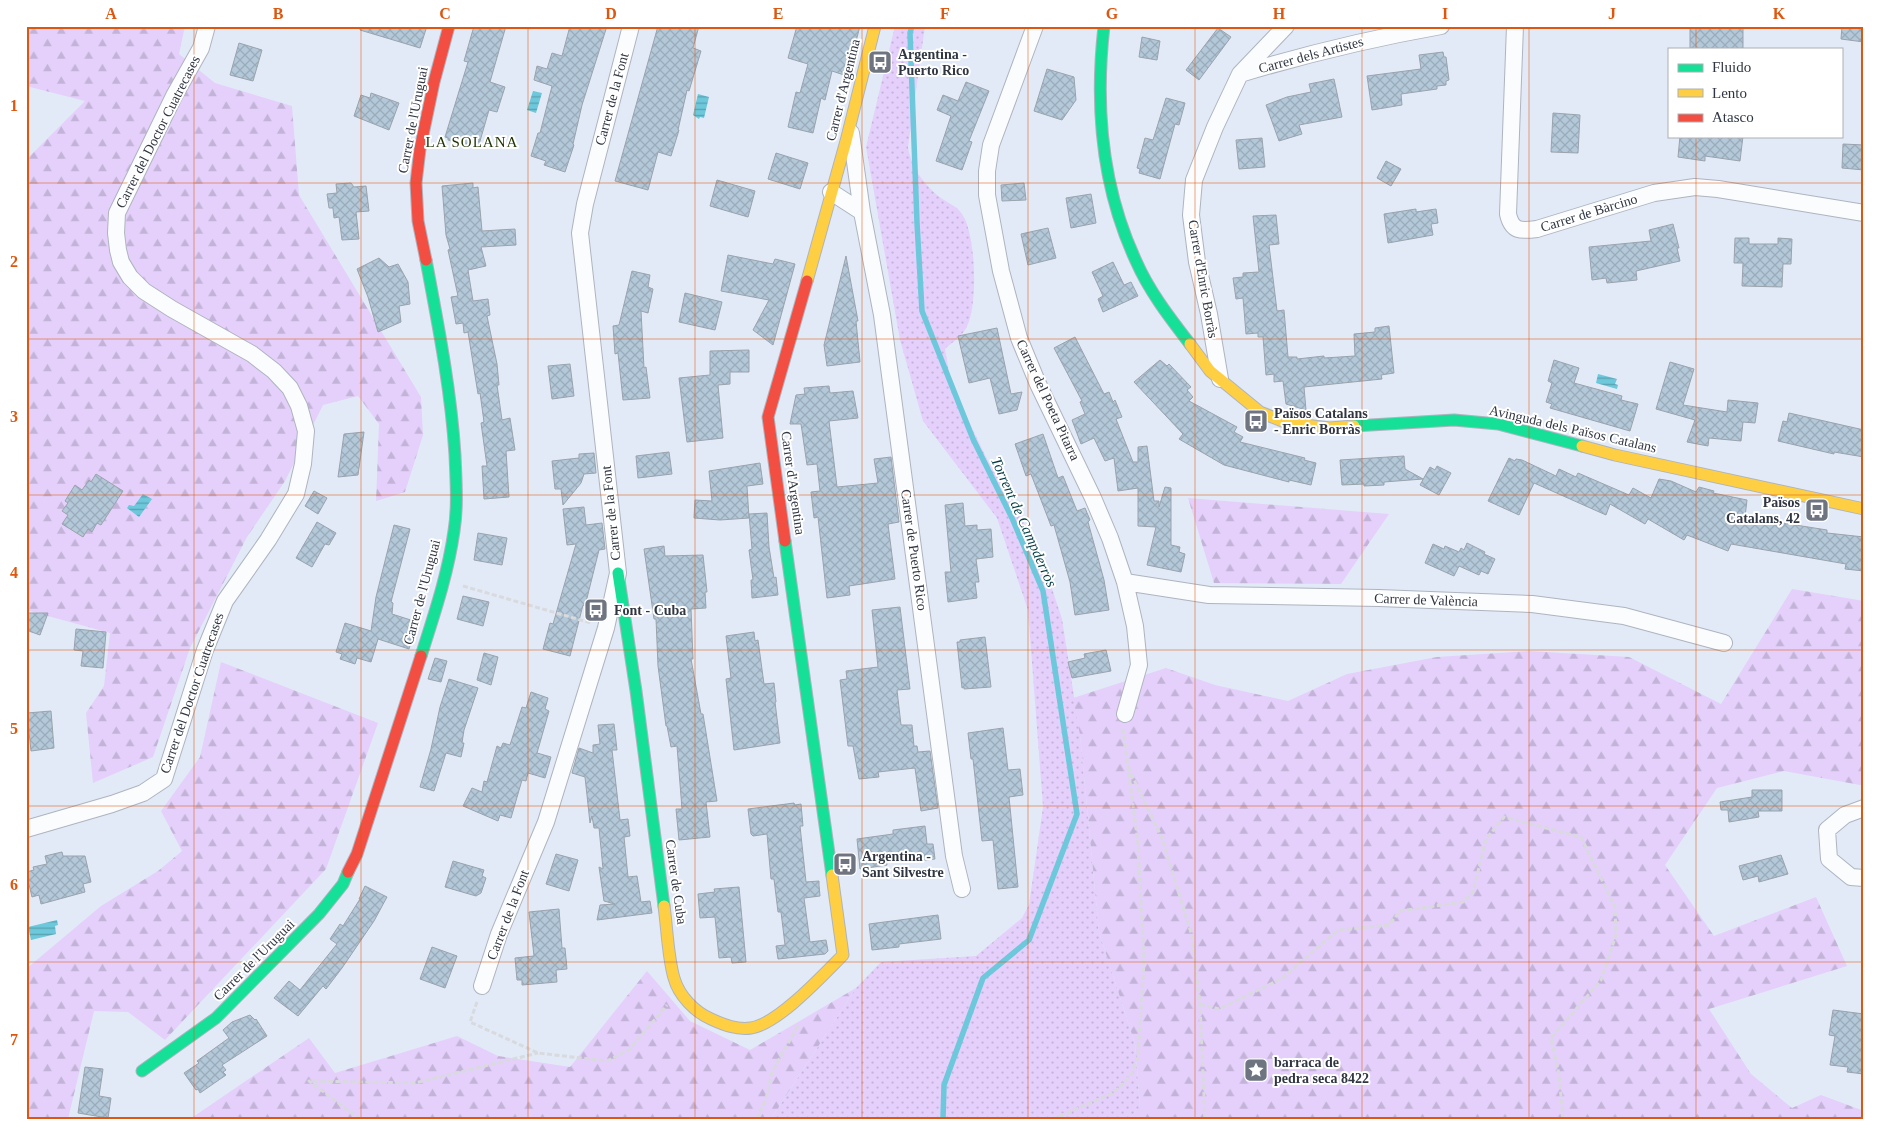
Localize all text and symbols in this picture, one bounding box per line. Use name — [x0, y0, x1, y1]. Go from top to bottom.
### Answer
text: A — [105, 5, 117, 22]
text: B — [273, 5, 284, 22]
text: C — [439, 5, 451, 22]
text: D — [605, 5, 617, 22]
text: E — [773, 5, 783, 22]
text: F — [940, 5, 950, 22]
text: G — [1106, 5, 1119, 22]
text: H — [1273, 5, 1286, 22]
text: I — [1442, 5, 1448, 22]
text: J — [1608, 5, 1616, 22]
text: K — [1773, 5, 1786, 22]
street label: Carrer dels Artistes — [1257, 34, 1365, 76]
street label: Carrer d'Argentina — [823, 37, 863, 143]
place label: Argentina - Puerto Rico — [898, 47, 969, 78]
legend — [1668, 48, 1842, 138]
bus stop icon: Argentina - Puerto Rico — [867, 49, 893, 75]
street label: Carrer de la Font — [592, 51, 632, 147]
street label: Carrer del Doctor Cuatrecases — [113, 53, 203, 211]
text: Fluido — [1712, 59, 1751, 75]
street label: Carrer de l'Uruguai — [395, 65, 431, 175]
text: Lento — [1712, 85, 1747, 101]
text: 1 — [10, 97, 18, 114]
text: Atasco — [1712, 109, 1754, 125]
district label: LA SOLANA — [426, 134, 518, 150]
street label: Carrer de Bàrcino — [1539, 191, 1639, 235]
street label: Carrer d'Enric Borràs — [1185, 219, 1221, 339]
text: 2 — [10, 253, 18, 270]
street label: Carrer del Poeta Pitarra — [1013, 337, 1083, 464]
street label: Avinguda dels Països Catalans — [1488, 402, 1658, 456]
place label: Països Catalans - Enric Borràs — [1274, 406, 1368, 437]
text: 3 — [10, 408, 18, 425]
bus stop icon: Països Catalans - Enric Borràs — [1243, 408, 1269, 434]
street label: Carrer d'Argentina — [778, 430, 808, 537]
water label: Torrent de Campderròs — [988, 455, 1060, 590]
street label: Carrer de la Font — [599, 465, 623, 561]
street label: Carrer de Puerto Rico — [898, 488, 930, 612]
place label: Països Catalans, 42 — [1726, 495, 1801, 526]
bus stop icon: Països Catalans, 42 — [1804, 497, 1830, 523]
street label: Carrer de l'Uruguai — [401, 538, 443, 646]
text: 4 — [10, 564, 18, 581]
street label: Carrer de València — [1374, 591, 1479, 609]
bus stop icon: Font - Cuba — [583, 597, 609, 623]
place label: Font - Cuba — [614, 603, 686, 618]
street label: Carrer del Doctor Cuatrecases — [157, 611, 227, 775]
text: 5 — [10, 720, 18, 737]
street label: Carrer de Cuba — [663, 839, 689, 926]
place label: Argentina - Sant Silvestre — [862, 849, 944, 880]
bus stop icon: Argentina - Sant Silvestre — [832, 851, 858, 877]
street label: Carrer de la Font — [484, 868, 532, 962]
text: 6 — [10, 876, 18, 893]
street label: Carrer de l'Uruguai — [210, 916, 298, 1004]
text: 7 — [10, 1031, 18, 1048]
place label: barraca de pedra seca 8422 — [1274, 1055, 1369, 1086]
place icon: barraca de pedra seca 8422 — [1243, 1057, 1269, 1083]

